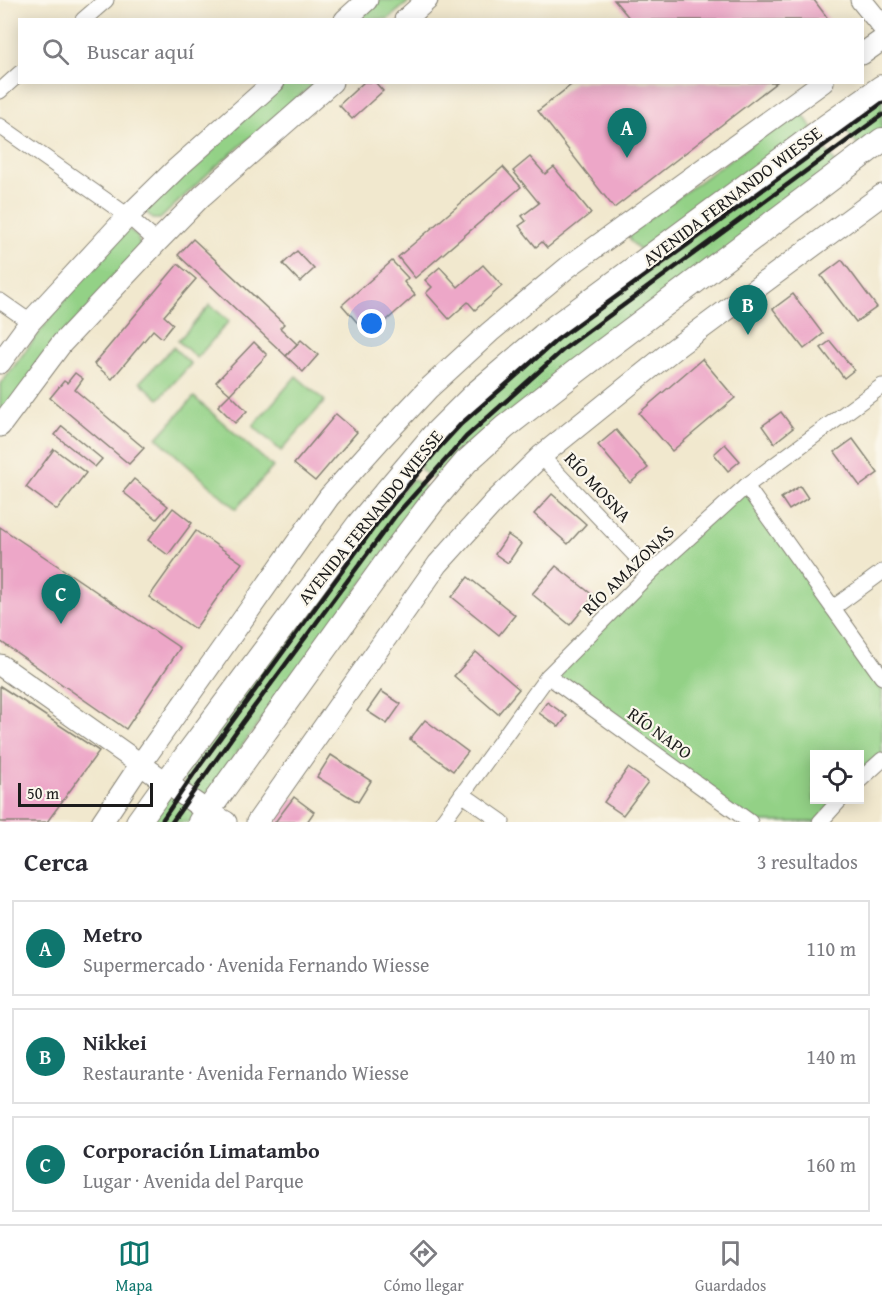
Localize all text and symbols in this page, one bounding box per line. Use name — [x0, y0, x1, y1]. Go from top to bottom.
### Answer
search box — [18, 18, 864, 84]
icon: search — [39, 35, 72, 68]
text: Buscar aquí — [87, 35, 194, 67]
pin: A — [608, 108, 646, 158]
street label: AVENIDA FERNANDO WIESSE — [637, 120, 827, 272]
pin: B — [728, 286, 768, 335]
your location — [357, 309, 386, 338]
street label: AVENIDA FERNANDO WIESSE — [291, 424, 449, 610]
street label: RÍO MOSNA — [558, 446, 638, 528]
street label: RÍO AMAZONAS — [576, 519, 680, 621]
pin: C — [42, 574, 80, 624]
street label: RÍO NAPO — [622, 700, 698, 766]
map controls — [810, 750, 864, 804]
button: locate — [810, 750, 864, 804]
scale bar — [18, 780, 153, 808]
text: 50 m — [27, 781, 59, 805]
text: Cerca — [24, 842, 88, 881]
text: 3 resultados — [757, 847, 858, 876]
text: Metro — [83, 918, 143, 950]
text: A — [39, 934, 52, 963]
text: 110 m — [806, 934, 856, 963]
text: Supermercado · Avenida Fernando Wiesse — [83, 950, 429, 979]
text: Nikkei — [83, 1026, 147, 1058]
text: B — [39, 1042, 52, 1071]
text: 140 m — [806, 1042, 856, 1071]
text: Restaurante · Avenida Fernando Wiesse — [83, 1058, 409, 1087]
text: Corporación Limatambo — [83, 1134, 320, 1166]
text: C — [40, 1150, 51, 1179]
text: 160 m — [806, 1150, 856, 1179]
text: Lugar · Avenida del Parque — [83, 1166, 304, 1195]
tab: Mapa — [116, 1237, 152, 1297]
tab: Cómo llegar — [384, 1237, 464, 1297]
tab: Guardados — [695, 1237, 766, 1297]

